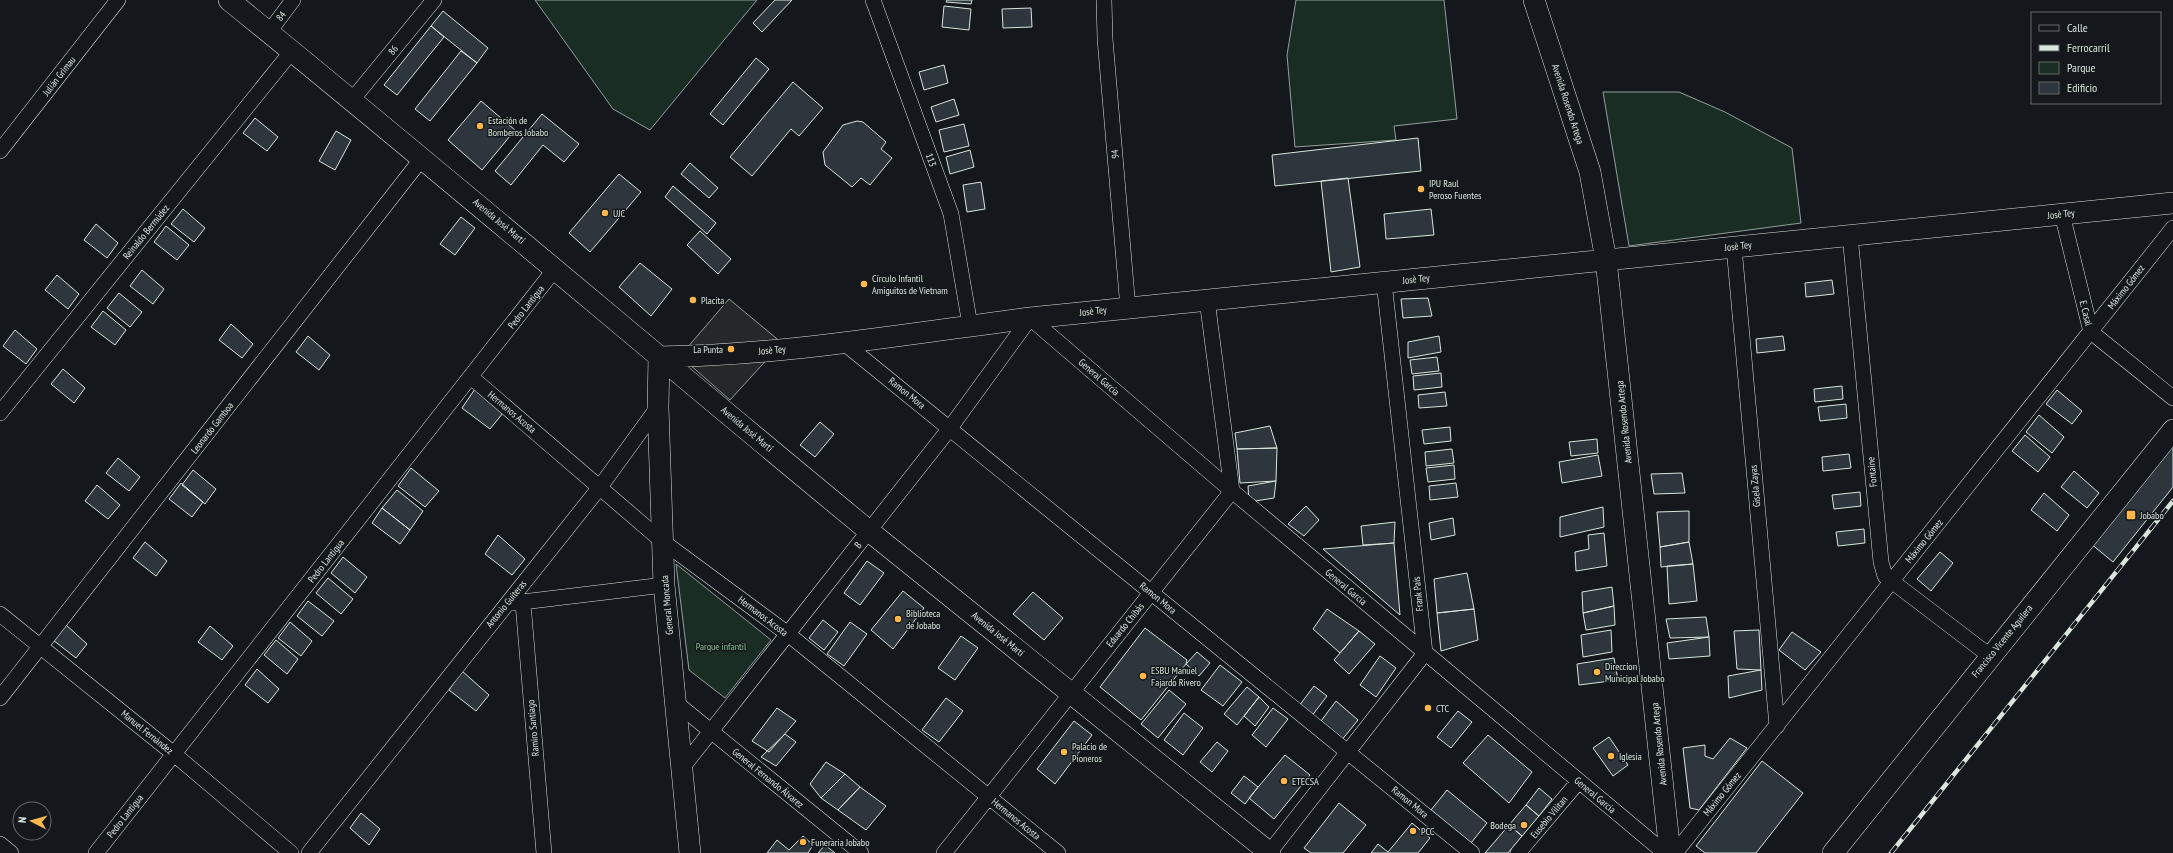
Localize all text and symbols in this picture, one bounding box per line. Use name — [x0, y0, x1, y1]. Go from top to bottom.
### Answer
street label: 84 — [273, 8, 289, 24]
legend — [2031, 12, 2161, 104]
text: Calle — [2067, 20, 2088, 35]
text: Ferrocarril — [2067, 40, 2110, 55]
street label: 86 — [385, 42, 401, 58]
street label: Julián Grimau — [39, 54, 78, 99]
text: Parque — [2067, 60, 2096, 75]
street label: Avenida Rosendo Artega — [1549, 62, 1587, 146]
text: Edificio — [2067, 80, 2097, 95]
place label: Estación de Bomberos Jobabo — [488, 114, 548, 139]
marker: Estación de Bomberos Jobabo — [475, 121, 485, 131]
street label: 94 — [1108, 148, 1122, 159]
street label: 113 — [923, 151, 939, 169]
place label: IPU Raul Peroso Fuentes — [1429, 177, 1482, 202]
marker: IPU Raul Peroso Fuentes — [1416, 184, 1426, 194]
street label: Avenida José Martí — [470, 195, 528, 247]
street label: Reinaldo Bermúdez — [120, 202, 172, 262]
street label: Josè Tey — [2046, 206, 2075, 222]
place label: UJC — [613, 207, 626, 220]
marker: UJC — [600, 208, 610, 218]
street label: Josè Tey — [1723, 238, 1752, 254]
street label: Máximo Gómez — [2105, 262, 2148, 312]
street label: Josè Tey — [1401, 271, 1430, 287]
place label: Círculo Infantil Amiguitos de Vietnam — [872, 272, 948, 297]
marker: Círculo Infantil Amiguitos de Vietnam — [859, 279, 869, 289]
street label: Pedro Lantigua — [505, 283, 547, 331]
place label: Placita — [701, 294, 724, 307]
marker: Placita — [688, 295, 698, 305]
street label: E. Casal — [2077, 299, 2096, 328]
street label: Josè Tey — [1078, 303, 1107, 319]
street label: Josè Tey — [757, 342, 786, 358]
place label: La Punta — [693, 343, 723, 356]
marker: La Punta — [726, 344, 736, 354]
street label: General Garcia — [1076, 356, 1122, 398]
street label: Ramon Mora — [886, 374, 928, 412]
street label: Avenida Rosendo Artega — [1613, 380, 1635, 464]
street label: Hermanos Acosta — [485, 388, 539, 436]
street label: Leonardo Gamboa — [188, 400, 236, 456]
street label: Avenida José Martí — [718, 403, 776, 455]
street label: Fontaine — [1864, 456, 1880, 488]
street label: Gisela Zayas — [1747, 464, 1763, 508]
marker: Jobabo — [2125, 509, 2137, 521]
place label: Jobabo — [2139, 509, 2164, 522]
street label: Máximo Gómez — [1902, 516, 1946, 566]
street label: Pedro Lantigua — [305, 537, 347, 585]
street label: B — [851, 539, 865, 551]
street label: General Garcia — [1323, 566, 1369, 608]
street label: General Moncada — [658, 575, 676, 635]
street label: Frank País — [1410, 575, 1426, 612]
street label: Antonio Guiteras — [483, 577, 530, 630]
street label: Ramon Mora — [1137, 579, 1179, 617]
street label: Hermanos Acosta — [735, 593, 791, 639]
street label: Eduardo Chibás — [1103, 600, 1147, 650]
street label: Francisco Vicente Aguilera — [1969, 602, 2035, 680]
place label: Biblioteca de Jobabo — [906, 607, 940, 632]
street label: Avenida José Martí — [969, 609, 1028, 660]
marker: Biblioteca de Jobabo — [893, 614, 903, 624]
park label: Parque infantil — [696, 640, 747, 653]
place label: Direccion Municipal Jobabo — [1605, 660, 1665, 685]
place label: ESBU Manuel Fajardo Rivero — [1151, 664, 1201, 689]
marker: Direccion Municipal Jobabo — [1592, 667, 1602, 677]
marker: ESBU Manuel Fajardo Rivero — [1138, 671, 1148, 681]
street label: Ramiro Santiago — [524, 699, 542, 757]
place label: CTC — [1436, 702, 1449, 715]
street label: Avenida Rosendo Artega — [1648, 702, 1670, 786]
marker: CTC — [1423, 703, 1433, 713]
street label: Manuel Fernández — [118, 707, 176, 757]
place label: Palacio de Pioneros — [1072, 740, 1107, 765]
street label: General Fernando Álvarez — [730, 745, 807, 811]
marker: Palacio de Pioneros — [1059, 747, 1069, 757]
place label: Iglesia — [1619, 750, 1642, 763]
marker: Iglesia — [1606, 751, 1616, 761]
street label: Máximo Gómez — [1700, 769, 1744, 819]
street label: General Garcia — [1572, 774, 1618, 816]
place label: ETECSA — [1292, 775, 1319, 788]
marker: ETECSA — [1279, 776, 1289, 786]
street label: Ramon Mora — [1389, 783, 1431, 821]
street label: Pedro Lantigua — [104, 792, 146, 840]
street label: Eusebio Vilitan — [1528, 793, 1570, 841]
street label: Hermanos Acosta — [989, 795, 1043, 843]
north arrow — [12, 801, 52, 841]
text: N — [15, 816, 29, 824]
place label: Bodega — [1490, 819, 1516, 832]
marker: Bodega — [1519, 820, 1529, 830]
place label: PCC — [1421, 825, 1435, 838]
marker: PCC — [1408, 826, 1418, 836]
place label: Funeraria Jobabo — [811, 836, 870, 849]
marker: Funeraria Jobabo — [798, 837, 808, 847]

